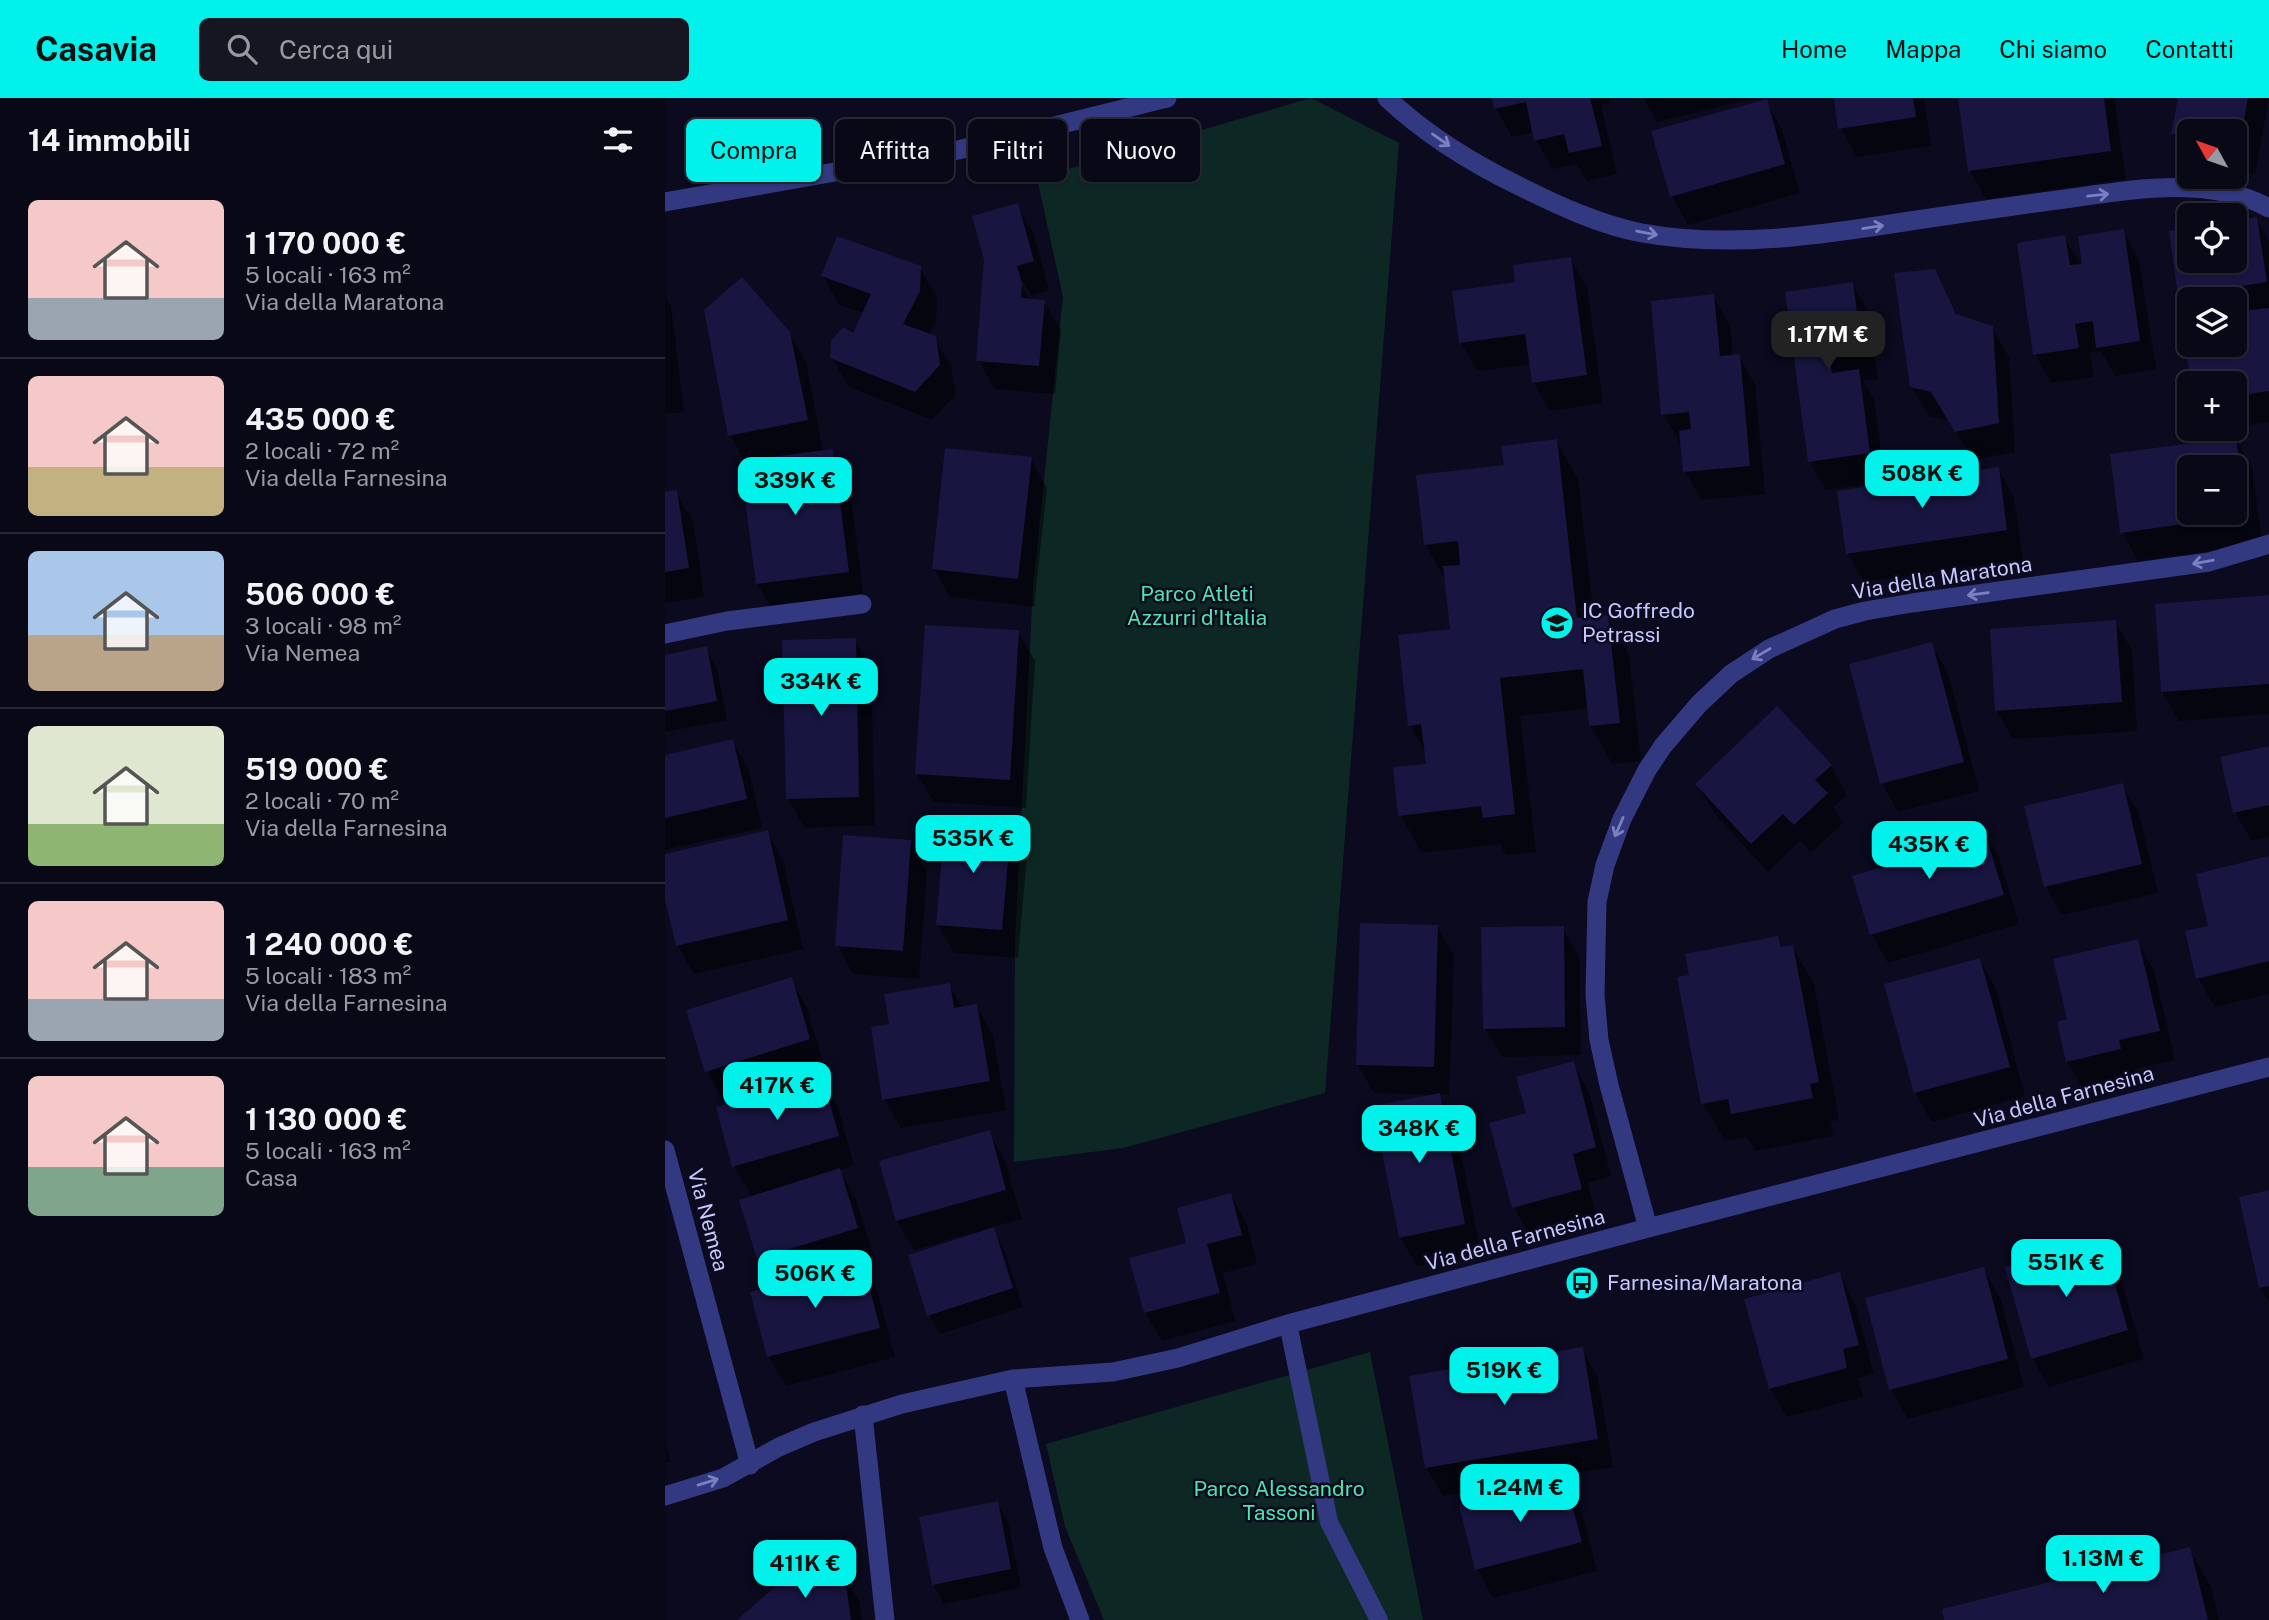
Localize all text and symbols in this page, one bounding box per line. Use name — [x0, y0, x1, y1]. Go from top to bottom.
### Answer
search box — [199, 18, 689, 81]
text: Casavia — [35, 30, 157, 68]
icon: search — [223, 30, 261, 68]
text: Cerca qui — [279, 34, 393, 65]
text: Home — [1781, 35, 1847, 63]
text: Mappa — [1885, 35, 1961, 63]
text: Chi siamo — [1999, 35, 2107, 63]
text: Contatti — [2145, 35, 2234, 63]
chip: Compra — [686, 119, 821, 182]
chip: Affitta — [835, 119, 954, 182]
chip: Filtri — [968, 119, 1067, 182]
chip: Nuovo — [1081, 119, 1200, 182]
north arrow — [2177, 119, 2247, 189]
map controls — [2177, 119, 2247, 525]
icon: filters — [599, 121, 637, 159]
text: 14 immobili — [28, 122, 190, 158]
one-way arrow — [1431, 133, 1450, 147]
one-way arrow — [2087, 188, 2109, 201]
button: locate — [2177, 203, 2247, 273]
one-way arrow — [1861, 220, 1884, 233]
text: 1 170 000 € — [245, 225, 406, 261]
one-way arrow — [1635, 227, 1658, 240]
icon: home — [84, 228, 168, 312]
text: 5 locali · 163 m² — [245, 261, 411, 288]
button: layers — [2177, 287, 2247, 357]
text: Via della Maratona — [245, 288, 444, 315]
pin: 1.17M € — [1763, 312, 1893, 371]
text: 1.17M € — [1787, 320, 1869, 347]
button: + — [2177, 371, 2247, 441]
text: 435 000 € — [245, 401, 396, 437]
icon: home — [84, 404, 168, 488]
text: 2 locali · 72 m² — [245, 437, 399, 464]
pin: 508K € — [1865, 450, 1979, 510]
button: − — [2177, 455, 2247, 525]
pin: 339K € — [738, 458, 852, 517]
text: 508K € — [1881, 459, 1963, 486]
text: Via della Farnesina — [245, 464, 448, 491]
text: 339K € — [754, 466, 836, 493]
street label: Via della Maratona — [1850, 551, 2034, 604]
one-way arrow — [2192, 556, 2215, 569]
text: 506 000 € — [245, 576, 395, 612]
icon: home — [84, 579, 168, 663]
park label: Parco Atleti Azzurri d'Italia — [1127, 581, 1267, 630]
one-way arrow — [1967, 588, 1990, 601]
place label: IC Goffredo Petrassi — [1582, 598, 1695, 647]
school or university icon: IC Goffredo Petrassi — [1538, 604, 1576, 642]
text: 3 locali · 98 m² — [245, 612, 401, 639]
text: Via Nemea — [245, 639, 360, 666]
one-way arrow — [1751, 648, 1771, 662]
pin: 334K € — [764, 658, 878, 718]
text: 334K € — [780, 667, 862, 694]
text: 519 000 € — [245, 751, 389, 787]
icon: home — [84, 754, 168, 838]
text: 2 locali · 70 m² — [245, 787, 399, 814]
text: Via della Farnesina — [245, 814, 448, 841]
pin: 535K € — [916, 816, 1030, 875]
one-way arrow — [1612, 816, 1625, 837]
pin: 435K € — [1872, 822, 1986, 881]
text: 535K € — [931, 824, 1015, 851]
text: 435K € — [1888, 830, 1970, 857]
text: 1 240 000 € — [245, 926, 414, 962]
icon: home — [84, 929, 168, 1013]
text: 5 locali · 183 m² — [245, 962, 411, 989]
text: Via della Farnesina — [245, 989, 448, 1016]
street label: Via della Farnesina — [1971, 1061, 2156, 1133]
pin: 417K € — [720, 1062, 834, 1122]
text: 417K € — [739, 1071, 815, 1098]
text: 1 130 000 € — [245, 1101, 408, 1137]
icon: home — [84, 1104, 168, 1188]
pin: 348K € — [1362, 1105, 1476, 1165]
text: 348K € — [1378, 1114, 1460, 1141]
text: 5 locali · 163 m² — [245, 1137, 411, 1164]
text: Casa — [245, 1164, 298, 1191]
street label: Via Nemea — [683, 1166, 734, 1274]
street label: Via della Farnesina — [1422, 1204, 1607, 1276]
pin: 551K € — [2009, 1240, 2123, 1299]
text: 551K € — [2027, 1248, 2105, 1275]
pin: 506K € — [758, 1250, 872, 1310]
text: 506K € — [774, 1259, 856, 1286]
bus stop icon: Farnesina/Maratona — [1563, 1264, 1601, 1302]
place label: Farnesina/Maratona — [1607, 1270, 1803, 1295]
pin: 519K € — [1447, 1348, 1561, 1407]
text: 519K € — [1465, 1356, 1543, 1383]
pin: 1.24M € — [1455, 1464, 1585, 1524]
text: 1.24M € — [1476, 1473, 1564, 1500]
one-way arrow — [697, 1475, 719, 1488]
park label: Parco Alessandro Tassoni — [1193, 1476, 1365, 1525]
pin: 1.13M € — [2038, 1536, 2168, 1595]
pin: 411K € — [748, 1540, 862, 1600]
text: 1.13M € — [2062, 1544, 2144, 1571]
text: 411K € — [769, 1549, 841, 1576]

